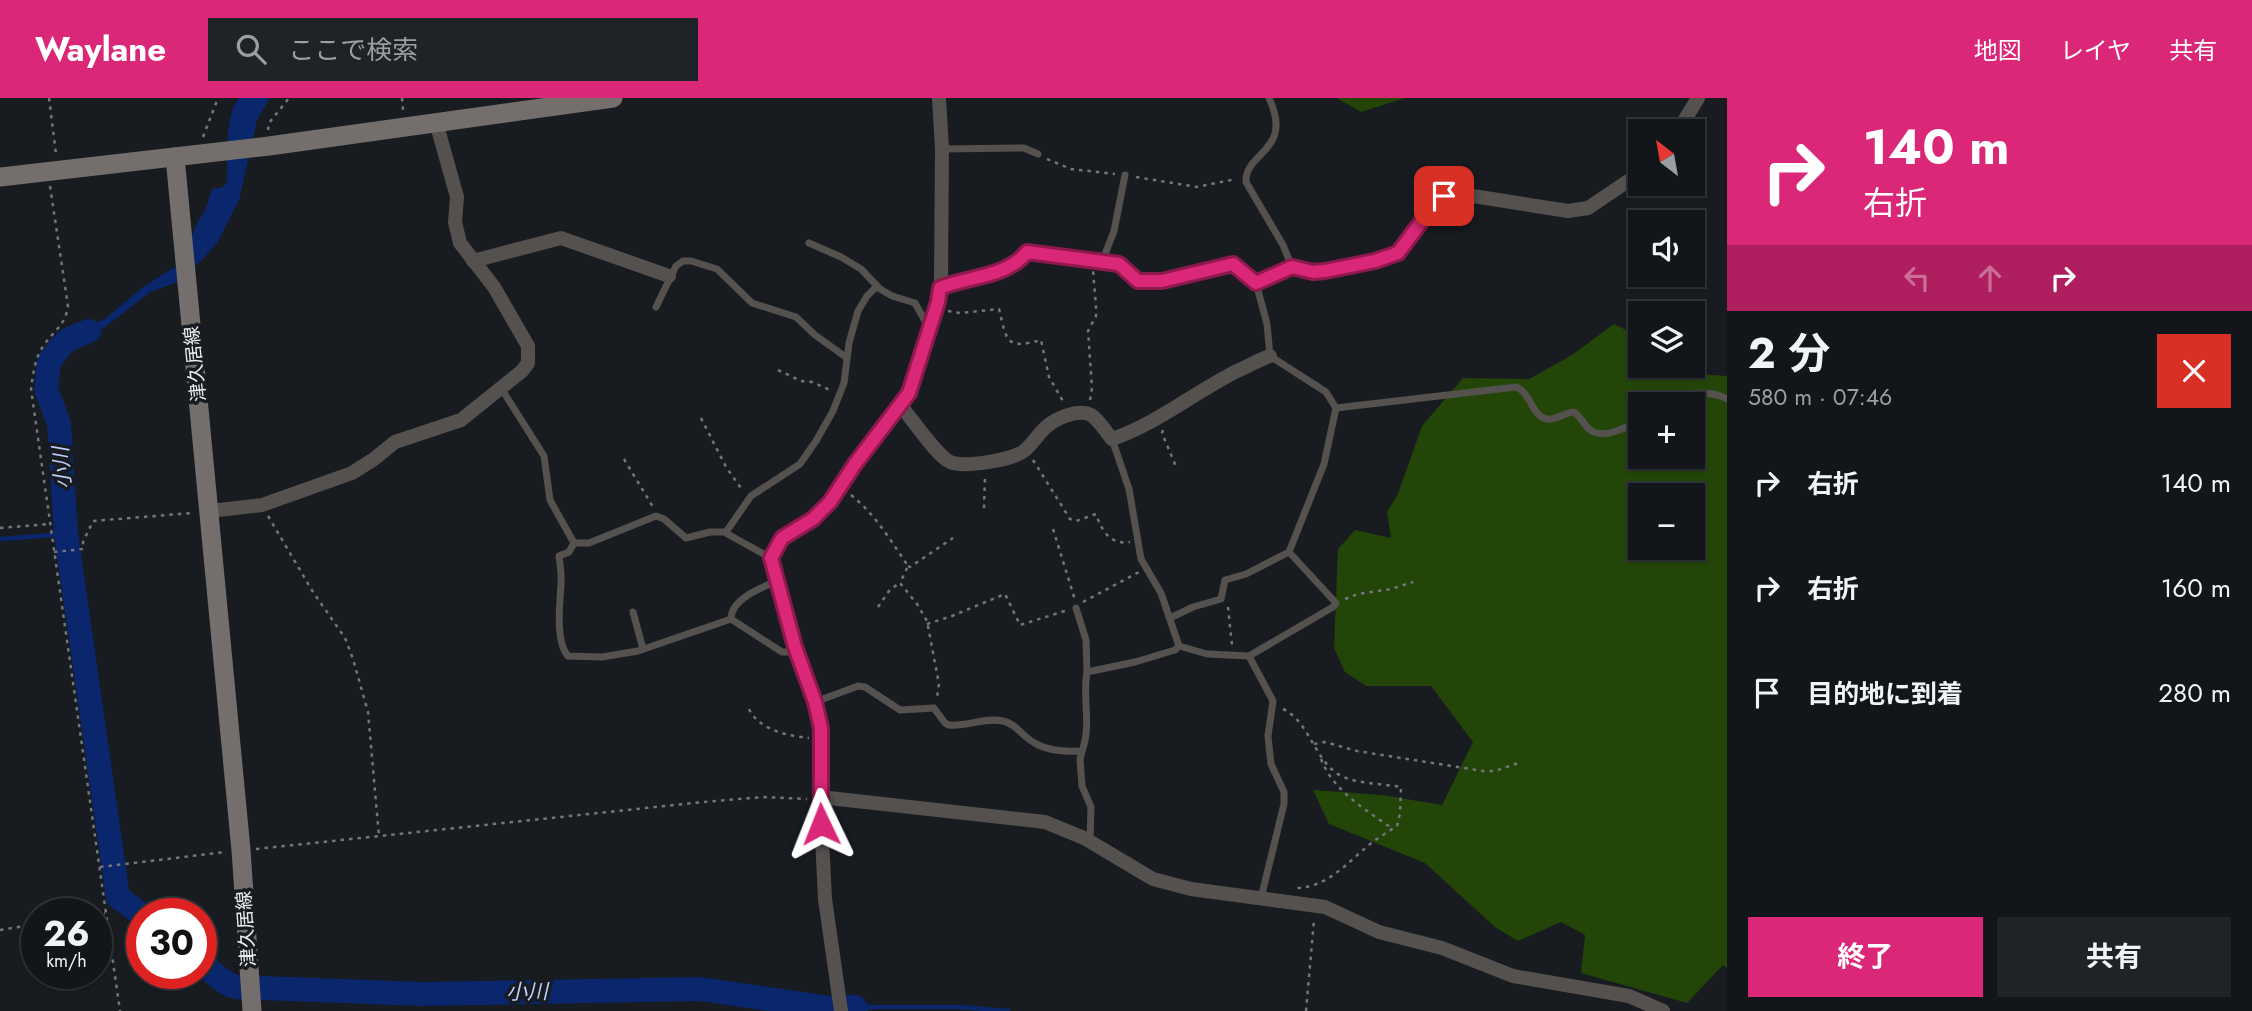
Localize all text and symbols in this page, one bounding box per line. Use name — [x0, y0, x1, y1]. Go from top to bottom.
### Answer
search box — [208, 18, 698, 81]
text: Waylane — [35, 26, 166, 73]
icon: search — [232, 30, 270, 68]
text: ここで検索 — [288, 31, 418, 69]
text: 地図 — [1974, 33, 2022, 68]
text: レイヤ — [2060, 33, 2131, 68]
text: 共有 — [2169, 33, 2217, 68]
text: 140 m — [1863, 112, 2009, 182]
north arrow — [1628, 119, 1704, 196]
map controls — [1628, 119, 1705, 560]
icon: right — [1748, 126, 1839, 217]
pin — [1414, 166, 1474, 226]
icon: arrive — [1425, 177, 1463, 215]
text: 右折 — [1863, 180, 1927, 226]
button: sound — [1628, 210, 1705, 287]
icon: left — [1898, 259, 1936, 297]
icon: ahead — [1971, 259, 2009, 297]
icon: right — [2044, 259, 2082, 297]
button: layers — [1628, 301, 1705, 378]
text: 2 分 — [1748, 323, 1830, 384]
street label: 津久居線 — [178, 325, 212, 403]
button: close — [2157, 334, 2231, 408]
text: 580 m · 07:46 — [1748, 380, 1892, 414]
button: + — [1628, 392, 1705, 469]
water label: 小川 — [45, 444, 78, 490]
icon: right — [1748, 464, 1786, 502]
text: 140 m — [2160, 464, 2231, 502]
text: 右折 — [1807, 465, 1859, 503]
button: − — [1628, 483, 1705, 560]
icon: right — [1748, 569, 1786, 607]
text: 160 m — [2161, 569, 2231, 607]
text: 右折 — [1807, 570, 1859, 608]
icon: arrive — [1748, 674, 1786, 712]
text: 280 m — [2158, 674, 2231, 712]
text: 目的地に到着 — [1807, 675, 1963, 713]
position arrow — [784, 787, 858, 861]
street label: 津久居線 — [230, 890, 262, 968]
speed limit sign: 30 — [126, 898, 217, 989]
text: 26 — [43, 909, 90, 959]
button: 終了 — [1748, 917, 1983, 997]
button: 共有 — [1997, 917, 2231, 997]
text: km/h — [46, 948, 87, 974]
water label: 小川 — [506, 977, 550, 1007]

